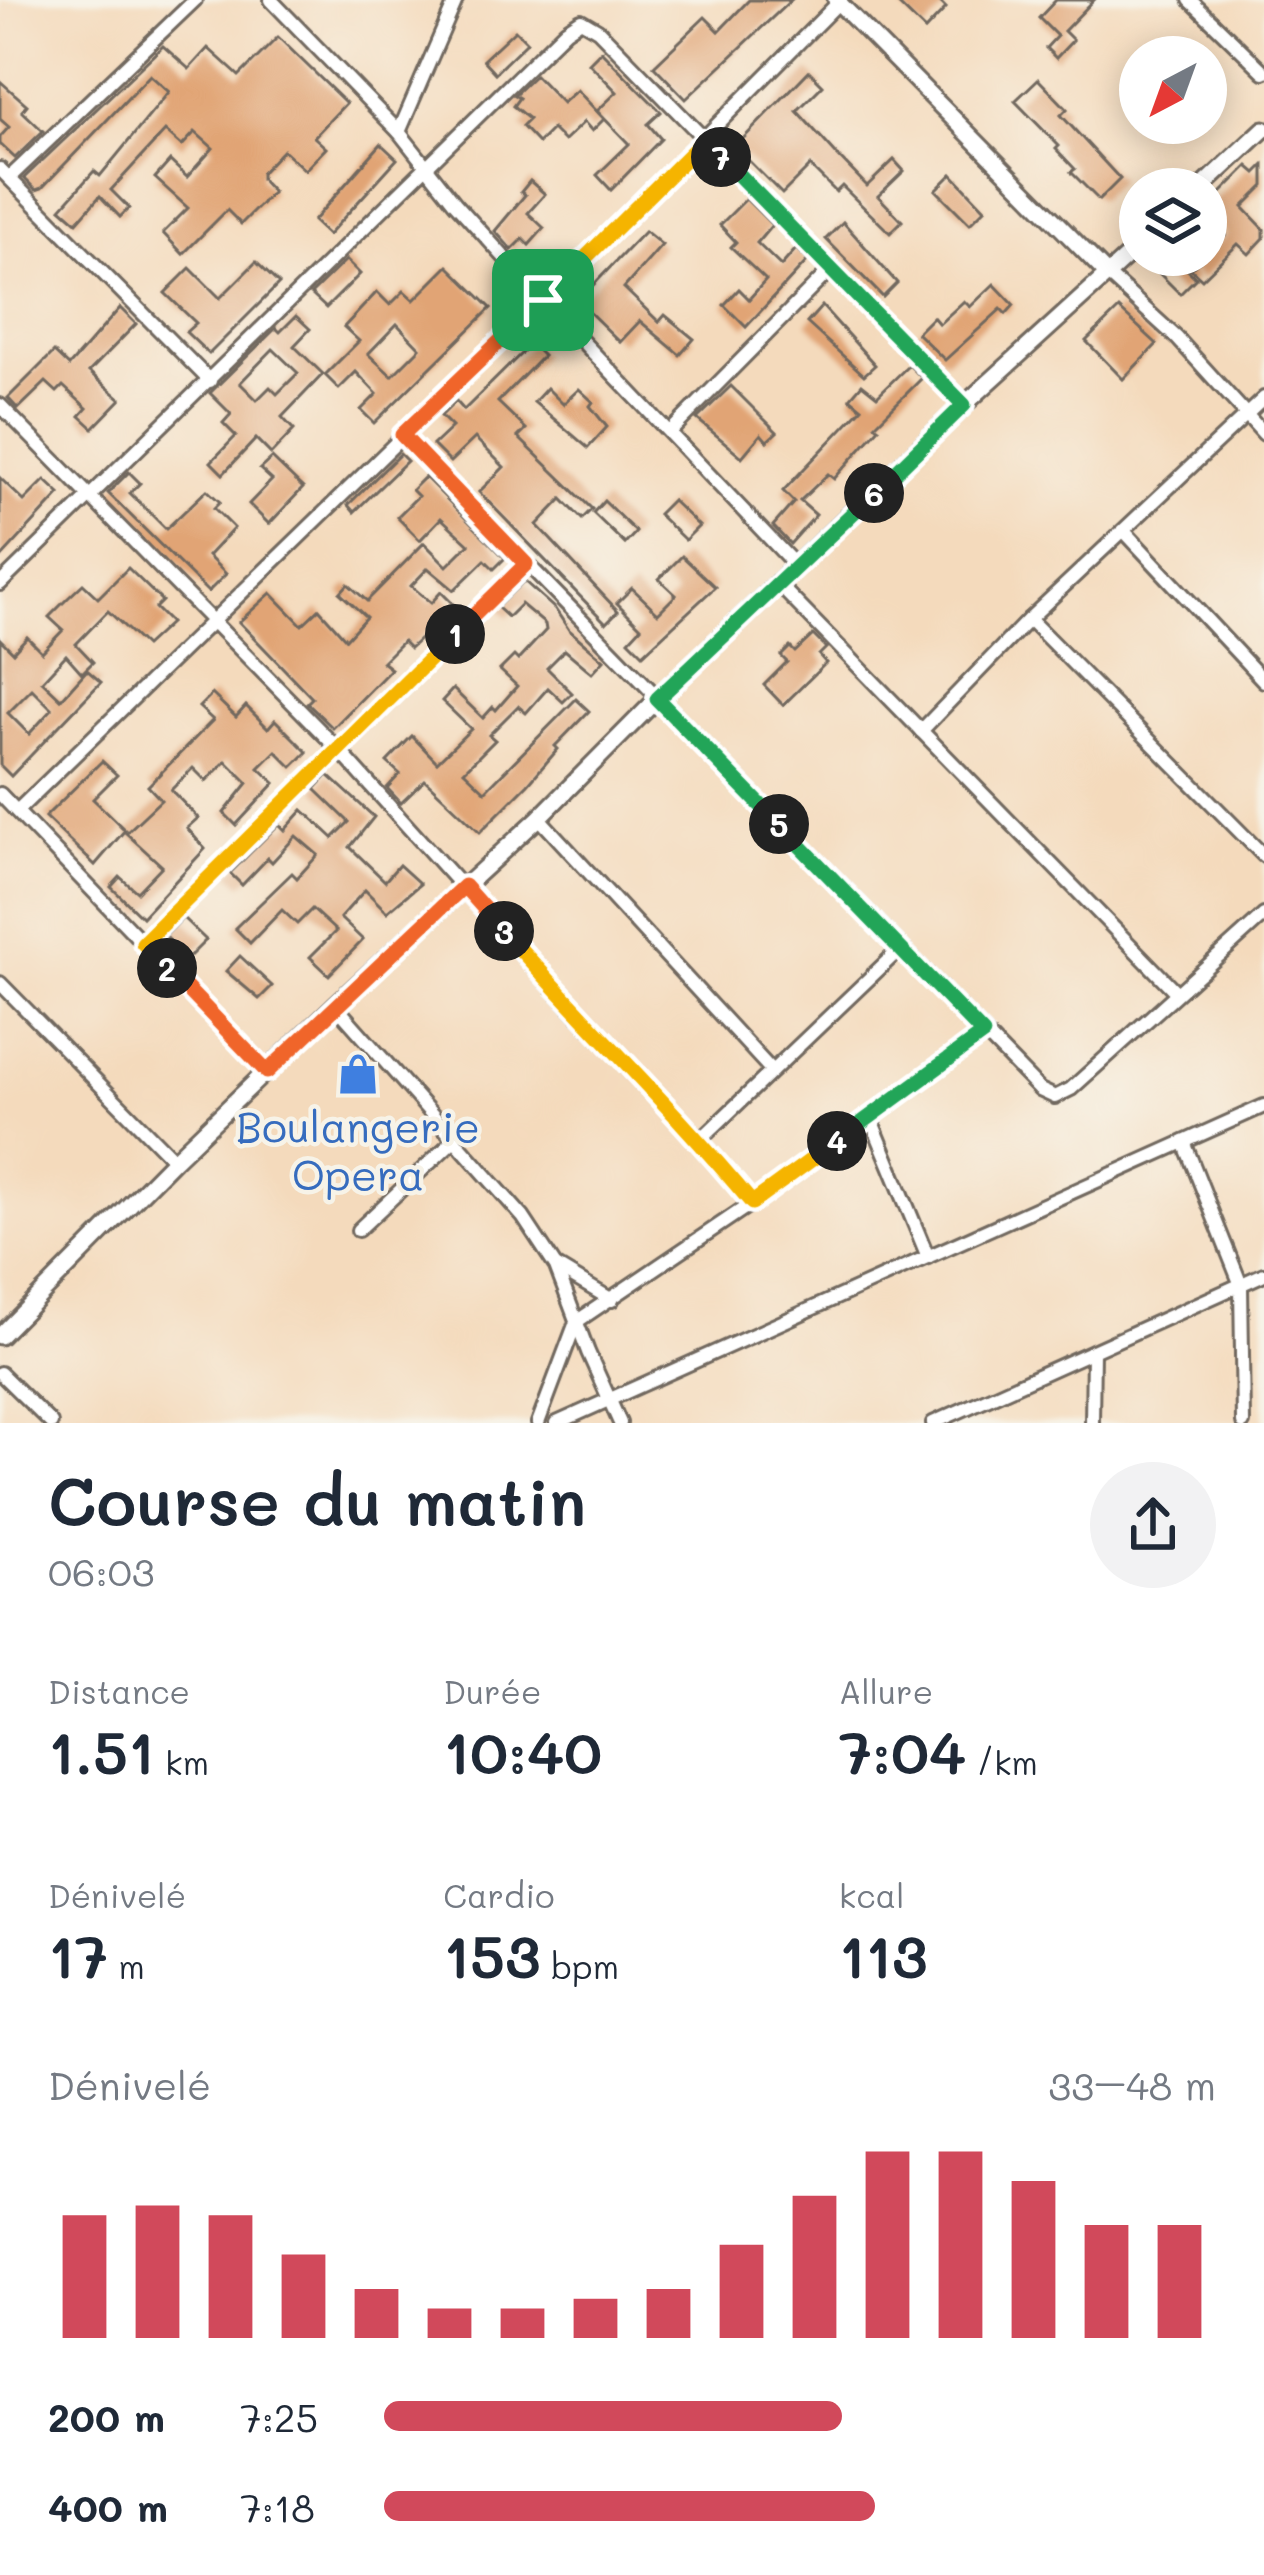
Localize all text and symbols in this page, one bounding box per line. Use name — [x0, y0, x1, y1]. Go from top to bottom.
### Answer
north arrow — [1119, 36, 1227, 144]
map controls — [1119, 36, 1227, 276]
pin: 7 — [691, 127, 751, 187]
text: 7 — [712, 135, 730, 178]
button: layers — [1119, 168, 1227, 276]
pin — [492, 249, 594, 351]
icon: arrive — [510, 267, 576, 333]
pin: 6 — [844, 463, 904, 523]
text: 6 — [864, 471, 884, 514]
pin: 1 — [425, 604, 485, 664]
text: 1 — [448, 612, 462, 655]
pin: 5 — [749, 794, 809, 854]
text: 5 — [769, 802, 789, 845]
pin: 3 — [474, 901, 534, 961]
text: 3 — [494, 909, 514, 952]
pin: 2 — [137, 938, 197, 998]
text: 2 — [158, 946, 176, 989]
shop icon: Boulangerie Opera — [335, 1051, 381, 1097]
place label: Boulangerie Opera — [236, 1099, 480, 1202]
pin: 4 — [807, 1111, 867, 1171]
text: 4 — [827, 1119, 847, 1162]
text: Course du matin — [48, 1457, 586, 1543]
button: share — [1090, 1462, 1216, 1588]
text: 06:03 — [48, 1545, 155, 1596]
text: Distance — [48, 1669, 190, 1712]
text: Durée — [443, 1669, 541, 1712]
text: Allure — [839, 1669, 933, 1712]
text: 1.51 — [48, 1712, 155, 1790]
text: 10:40 — [443, 1712, 602, 1790]
text: 7:04 — [839, 1712, 966, 1790]
text: km — [155, 1740, 209, 1783]
text: /km — [966, 1740, 1038, 1783]
text: Dénivelé — [48, 1873, 186, 1916]
text: Cardio — [443, 1873, 555, 1916]
text: kcal — [839, 1873, 904, 1916]
text: 17 — [48, 1916, 108, 1994]
text: 153 — [443, 1916, 541, 1994]
text: 113 — [839, 1916, 928, 1994]
text: m — [108, 1944, 145, 1987]
text: bpm — [541, 1944, 619, 1987]
text: Dénivelé — [48, 2059, 211, 2110]
text: 33–48 m — [1048, 2059, 1216, 2110]
text: 200 m — [48, 2391, 165, 2442]
text: 7:25 — [240, 2391, 318, 2442]
text: 400 m — [48, 2481, 168, 2532]
text: 7:18 — [240, 2481, 315, 2532]

